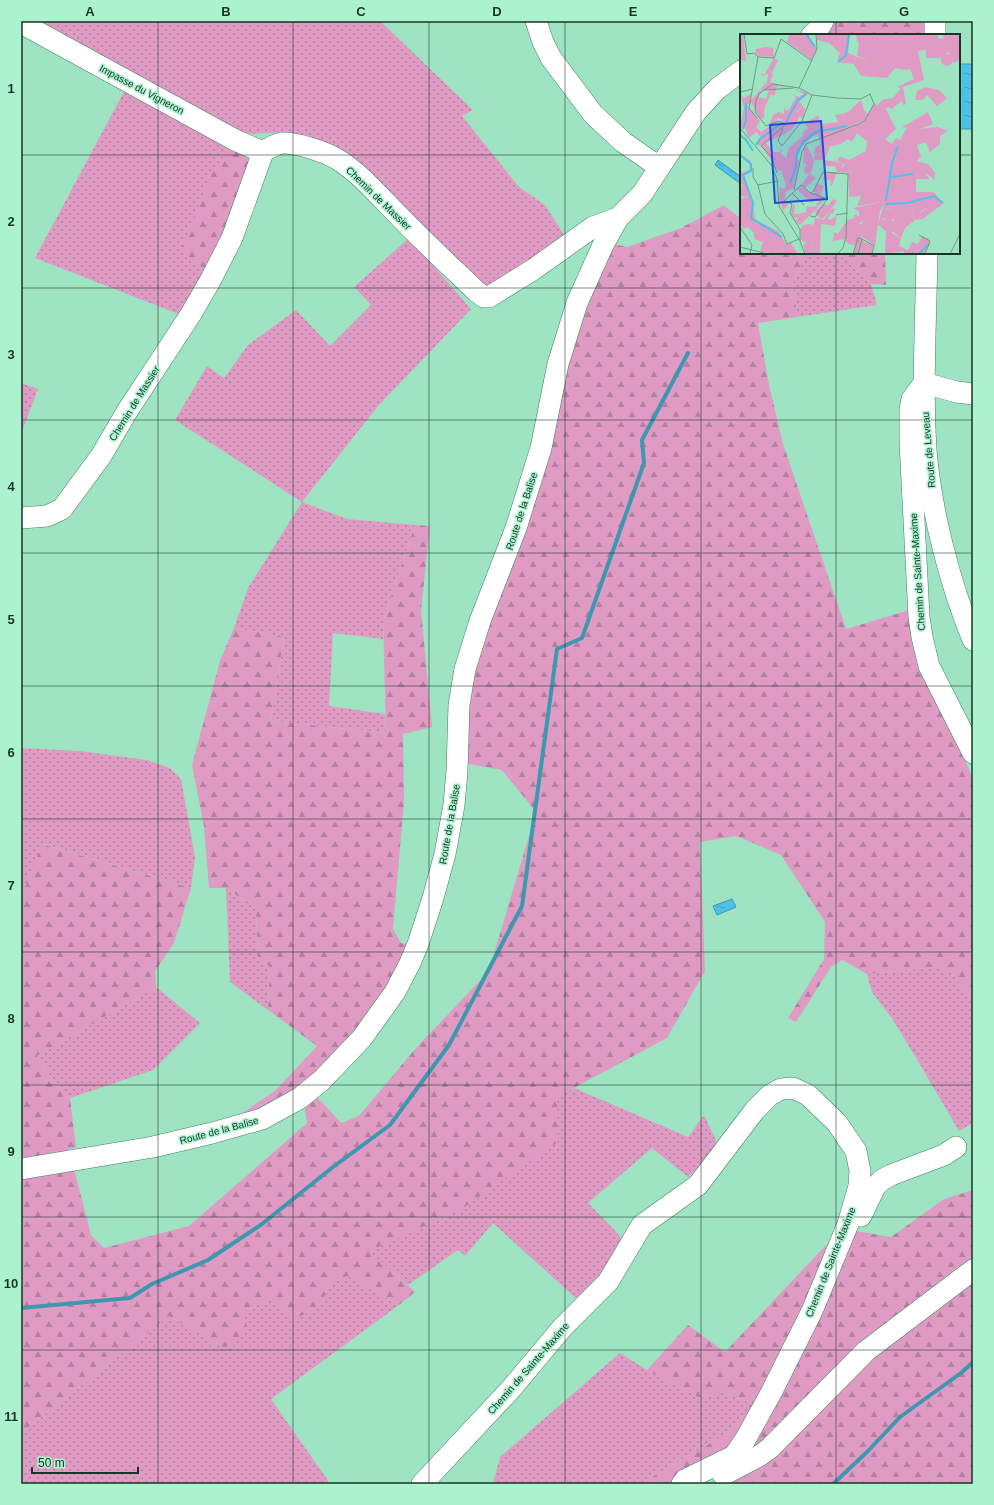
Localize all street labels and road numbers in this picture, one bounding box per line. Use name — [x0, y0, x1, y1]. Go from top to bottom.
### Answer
street label: Impasse du Vigneron — [98, 62, 186, 116]
street label: Chemin de Massier — [344, 164, 414, 233]
street label: Chemin de Massier — [107, 363, 162, 443]
street label: Route de Leveau — [920, 412, 937, 488]
street label: Route de la Balise — [504, 470, 539, 551]
street label: Chemin de Sainte-Maxime — [908, 512, 927, 631]
street label: Route de la Balise — [437, 783, 462, 865]
street label: Route de la Balise — [179, 1115, 260, 1146]
street label: Chemin de Sainte-Maxime — [803, 1205, 858, 1319]
street label: Chemin de Sainte-Maxime — [486, 1320, 571, 1416]

